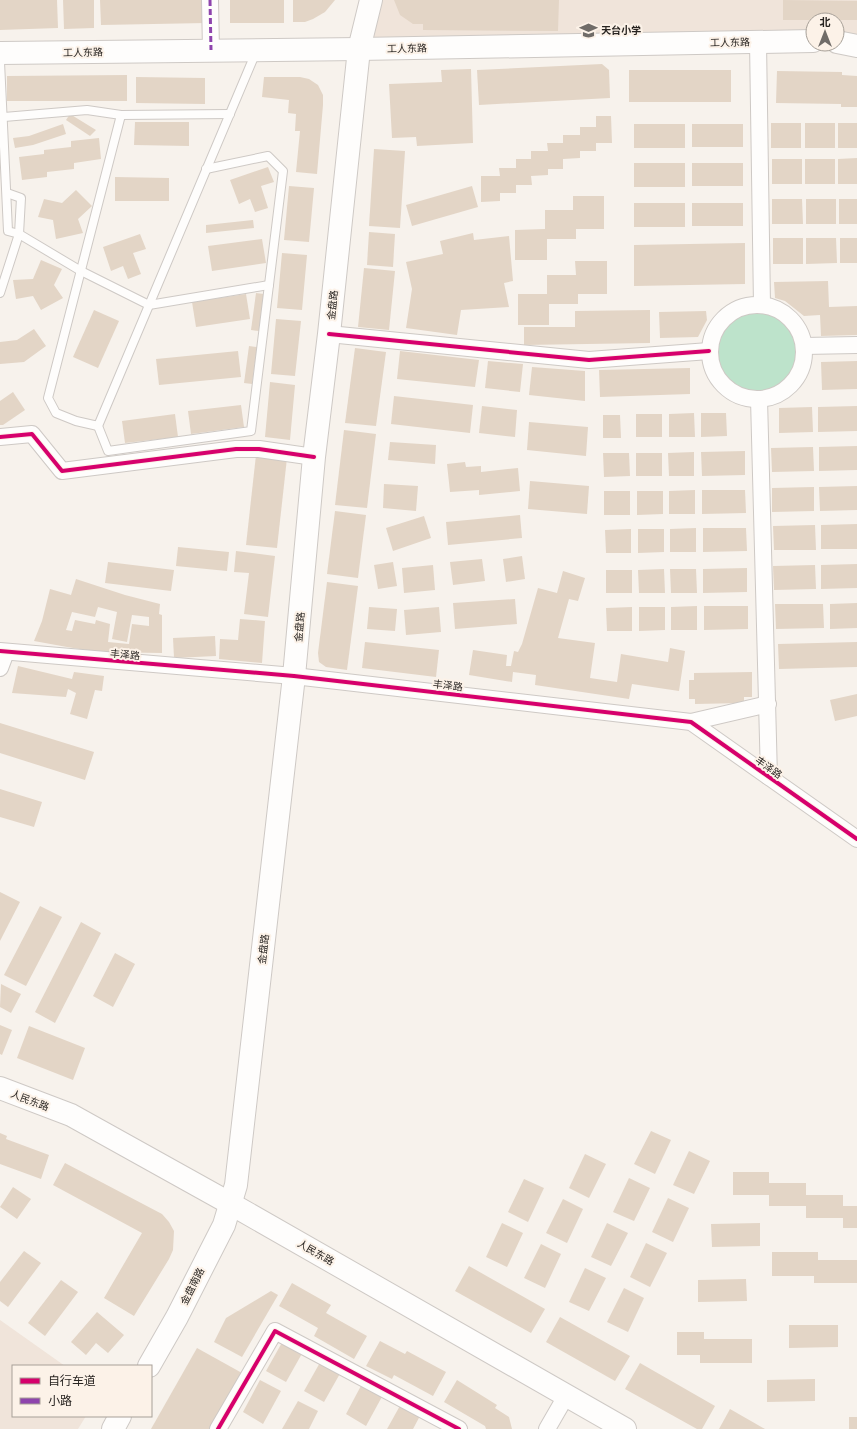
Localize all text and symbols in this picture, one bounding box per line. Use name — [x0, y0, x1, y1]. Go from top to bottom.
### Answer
north arrow — [805, 12, 845, 52]
text: 北 — [820, 15, 831, 29]
school or university icon: 天台小学 — [578, 20, 598, 40]
place label: 天台小学 — [601, 24, 641, 37]
street label: 工人东路 — [710, 36, 750, 49]
street label: 工人东路 — [387, 42, 427, 55]
street label: 工人东路 — [63, 46, 103, 59]
street label: 金盘路 — [324, 289, 341, 321]
street label: 金盘路 — [292, 612, 307, 643]
street label: 丰泽路 — [109, 647, 140, 662]
street label: 丰泽路 — [432, 677, 464, 694]
street label: 丰泽路 — [753, 753, 785, 781]
street label: 金盘路 — [255, 933, 272, 965]
street label: 人民东路 — [9, 1087, 51, 1114]
street label: 人民东路 — [295, 1237, 336, 1268]
street label: 金盘南路 — [178, 1265, 207, 1307]
legend — [12, 1365, 152, 1417]
text: 自行车道 — [48, 1373, 96, 1388]
text: 小路 — [48, 1393, 72, 1408]

